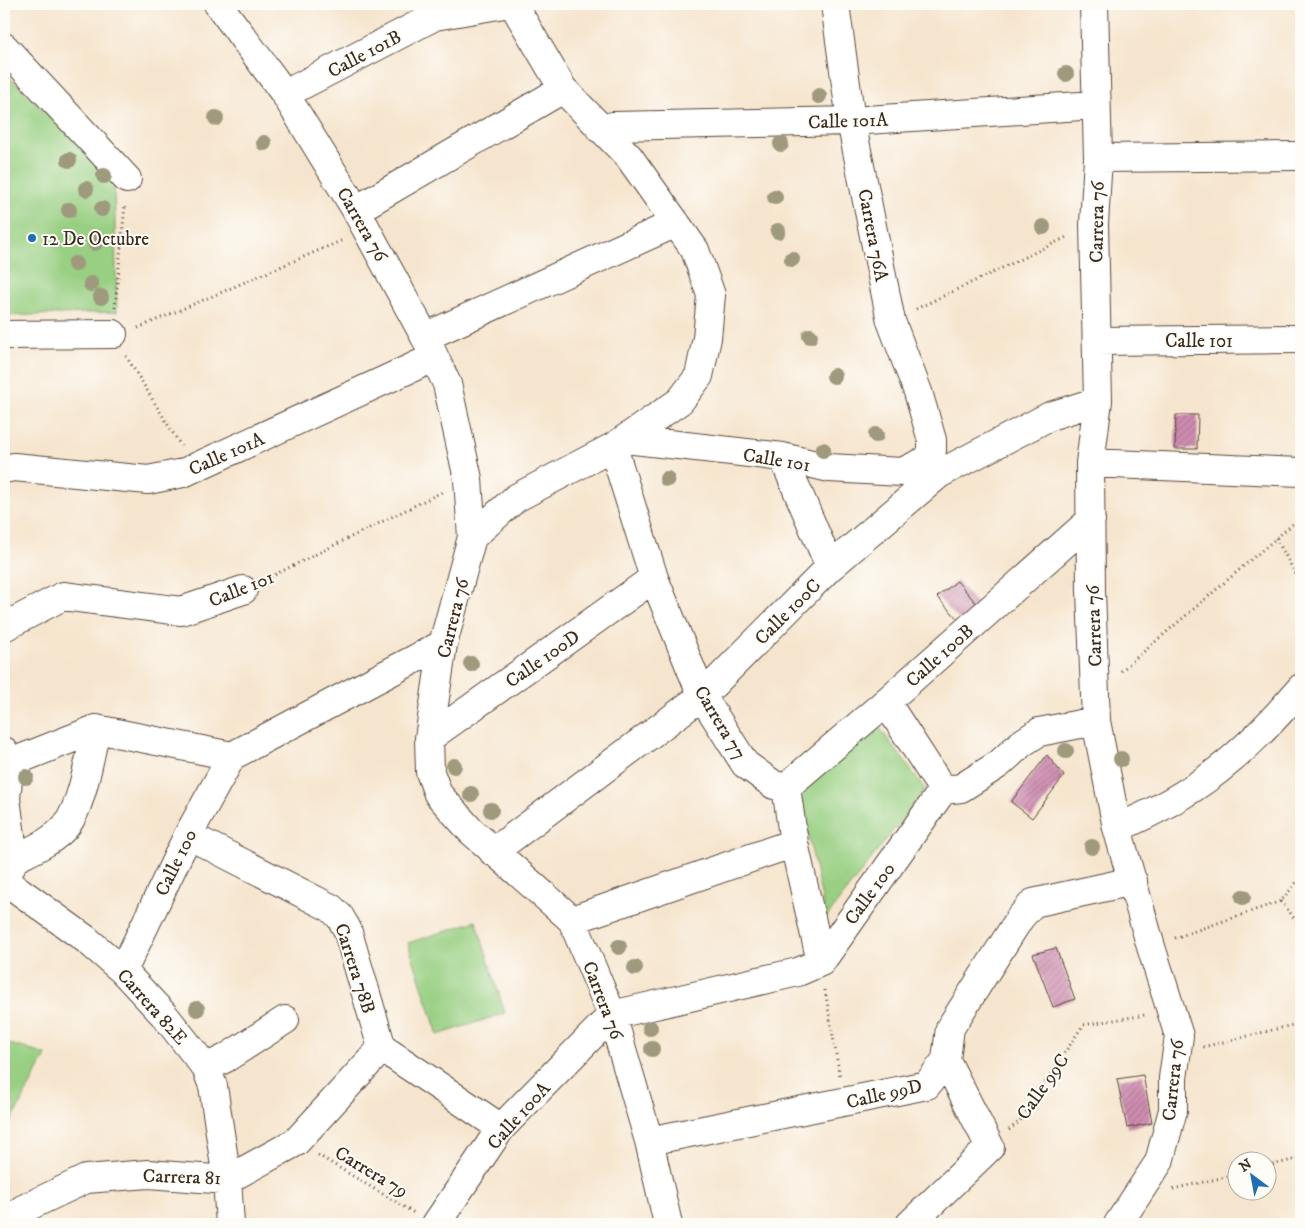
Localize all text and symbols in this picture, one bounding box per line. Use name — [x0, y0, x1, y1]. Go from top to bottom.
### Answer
street label: Calle 101B — [324, 25, 405, 83]
street label: Calle 101A — [808, 109, 889, 134]
street label: Carrera 76 — [1085, 180, 1110, 263]
street label: Carrera 76 — [331, 184, 393, 267]
street label: Carrera 76A — [852, 187, 893, 284]
place label: 12 De Octubre — [42, 228, 149, 251]
marker: 12 De Octubre — [26, 232, 38, 244]
street label: Calle 101 — [1165, 330, 1233, 353]
street label: Calle 101A — [185, 427, 269, 481]
street label: Calle 101 — [741, 444, 812, 477]
street label: Calle 101 — [206, 566, 277, 613]
street label: Calle 100C — [750, 574, 826, 650]
street label: Carrera 76 — [432, 575, 475, 661]
street label: Carrera 76 — [1082, 584, 1107, 667]
street label: Calle 100B — [901, 620, 979, 693]
street label: Calle 100D — [501, 625, 584, 693]
street label: Carrera 77 — [689, 682, 751, 764]
street label: Calle 100 — [150, 826, 202, 900]
street label: Calle 100 — [840, 858, 900, 930]
street label: Carrera 78B — [329, 920, 380, 1016]
street label: Carrera 76 — [577, 958, 628, 1044]
street label: Carrera 82E — [112, 964, 192, 1050]
street label: Carrera 76 — [1158, 1037, 1189, 1122]
street label: Calle 99C — [1012, 1049, 1074, 1124]
street label: Calle 99D — [844, 1075, 924, 1114]
street label: Calle 100A — [483, 1077, 556, 1155]
street label: Carrera 79 — [330, 1141, 412, 1203]
north arrow — [1228, 1150, 1278, 1200]
text: N — [1236, 1155, 1256, 1177]
street label: Carrera 81 — [142, 1165, 222, 1190]

